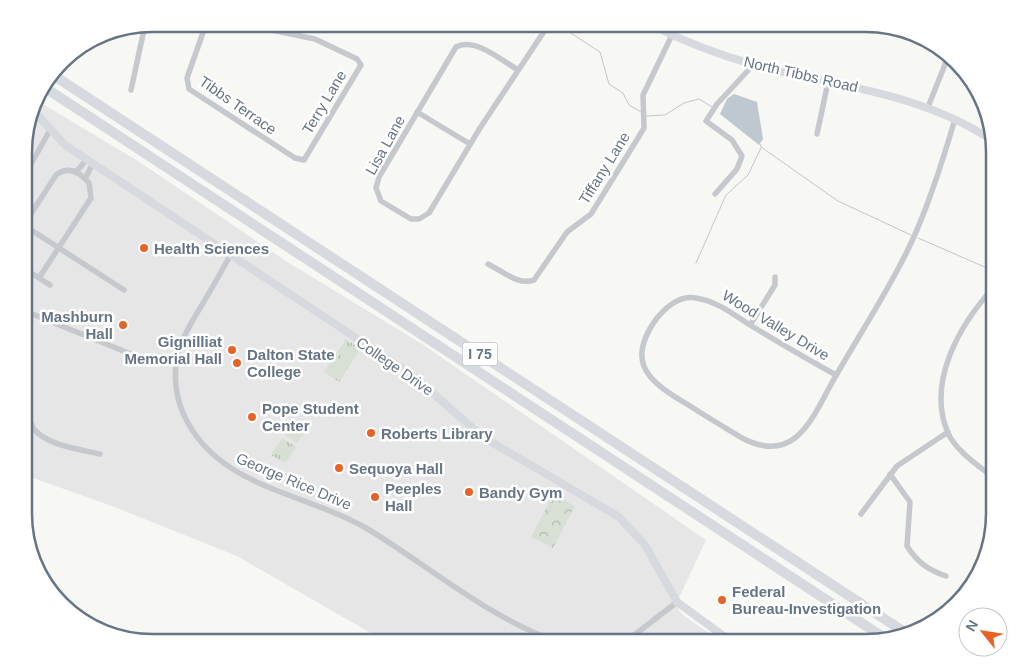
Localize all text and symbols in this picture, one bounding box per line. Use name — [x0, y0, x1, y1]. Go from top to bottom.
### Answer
street label: North Tibbs Road — [742, 53, 860, 95]
street label: Terry Lane — [298, 67, 350, 137]
street label: Tibbs Terrace — [196, 72, 280, 138]
street label: Lisa Lane — [362, 112, 408, 178]
street label: Tiffany Lane — [575, 129, 633, 207]
place label: Health Sciences — [154, 240, 269, 257]
marker: Health Sciences — [138, 242, 150, 254]
street label: Wood Valley Drive — [719, 286, 833, 364]
place label: Mashburn Hall — [41, 308, 113, 342]
marker: Mashburn Hall — [117, 319, 129, 331]
place label: Gignilliat Memorial Hall — [124, 333, 222, 367]
street label: College Drive — [353, 333, 437, 399]
road number: I 75 — [462, 342, 498, 366]
marker: Gignilliat Memorial Hall — [226, 344, 238, 356]
place label: Dalton State College — [247, 346, 335, 380]
marker: Dalton State College — [231, 357, 243, 369]
place label: Pope Student Center — [262, 400, 359, 434]
marker: Pope Student Center — [246, 411, 258, 423]
place label: Roberts Library — [381, 425, 493, 442]
marker: Roberts Library — [365, 427, 377, 439]
street label: George Rice Drive — [234, 449, 354, 513]
place label: Sequoya Hall — [349, 460, 443, 477]
marker: Sequoya Hall — [333, 462, 345, 474]
place label: Peeples Hall — [385, 480, 442, 514]
place label: Bandy Gym — [479, 484, 562, 501]
marker: Bandy Gym — [463, 486, 475, 498]
marker: Peeples Hall — [369, 491, 381, 503]
place label: Federal Bureau-Investigation — [732, 583, 881, 617]
marker: Federal Bureau-Investigation — [716, 594, 728, 606]
north arrow — [958, 607, 1008, 657]
text: N — [962, 617, 981, 634]

